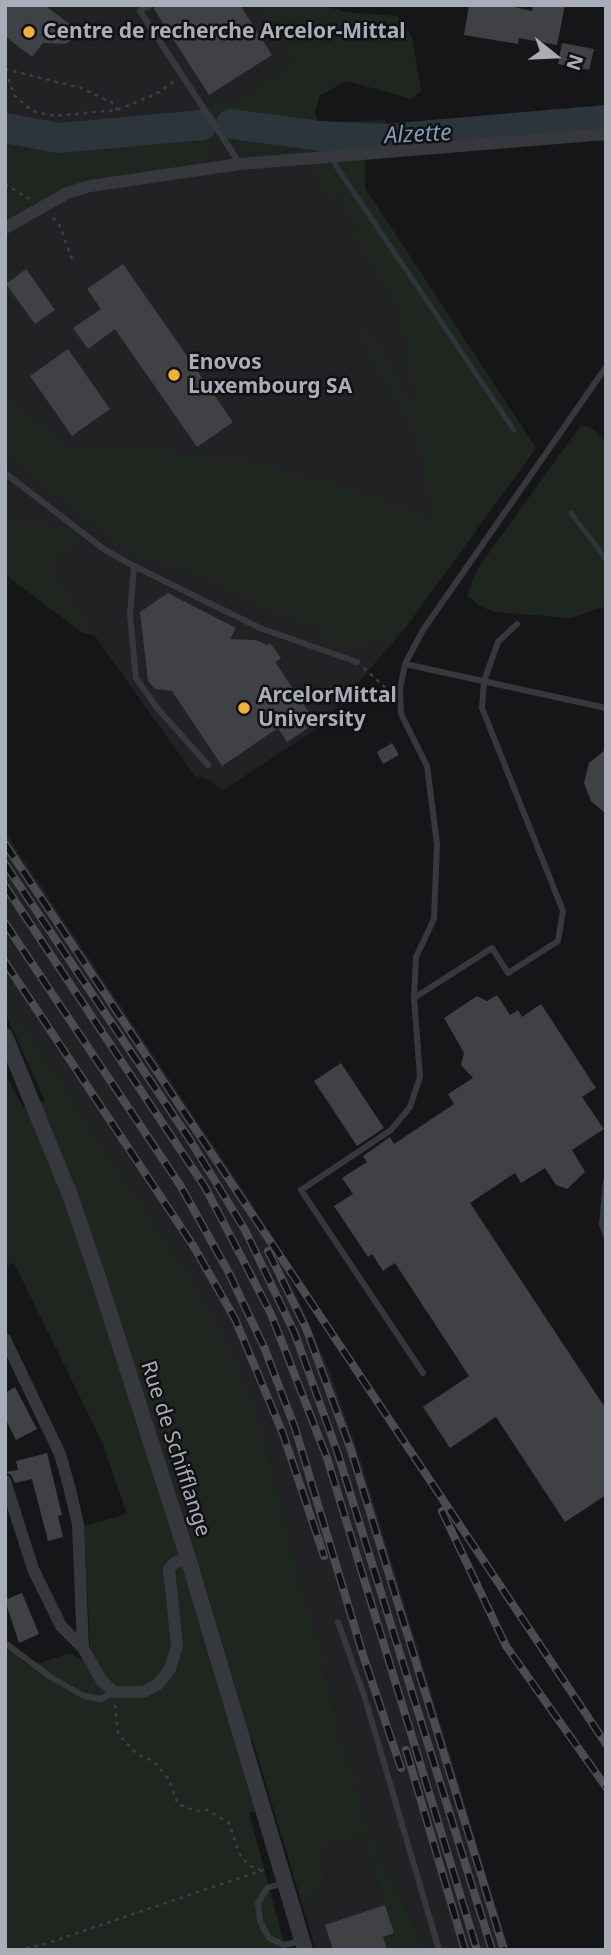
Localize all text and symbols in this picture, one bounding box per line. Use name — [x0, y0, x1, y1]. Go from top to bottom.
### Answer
place label: Centre de recherche Arcelor-Mittal — [43, 19, 406, 45]
north arrow — [520, 21, 590, 91]
marker: Centre de recherche Arcelor-Mittal — [21, 24, 37, 40]
text: N — [560, 51, 590, 74]
water label: Alzette — [384, 119, 452, 151]
place label: Enovos Luxembourg SA — [188, 350, 352, 400]
marker: Enovos Luxembourg SA — [166, 367, 182, 383]
place label: ArcelorMittal University — [258, 683, 397, 733]
marker: ArcelorMittal University — [236, 700, 252, 716]
street label: Rue de Schifflange — [135, 1358, 215, 1540]

